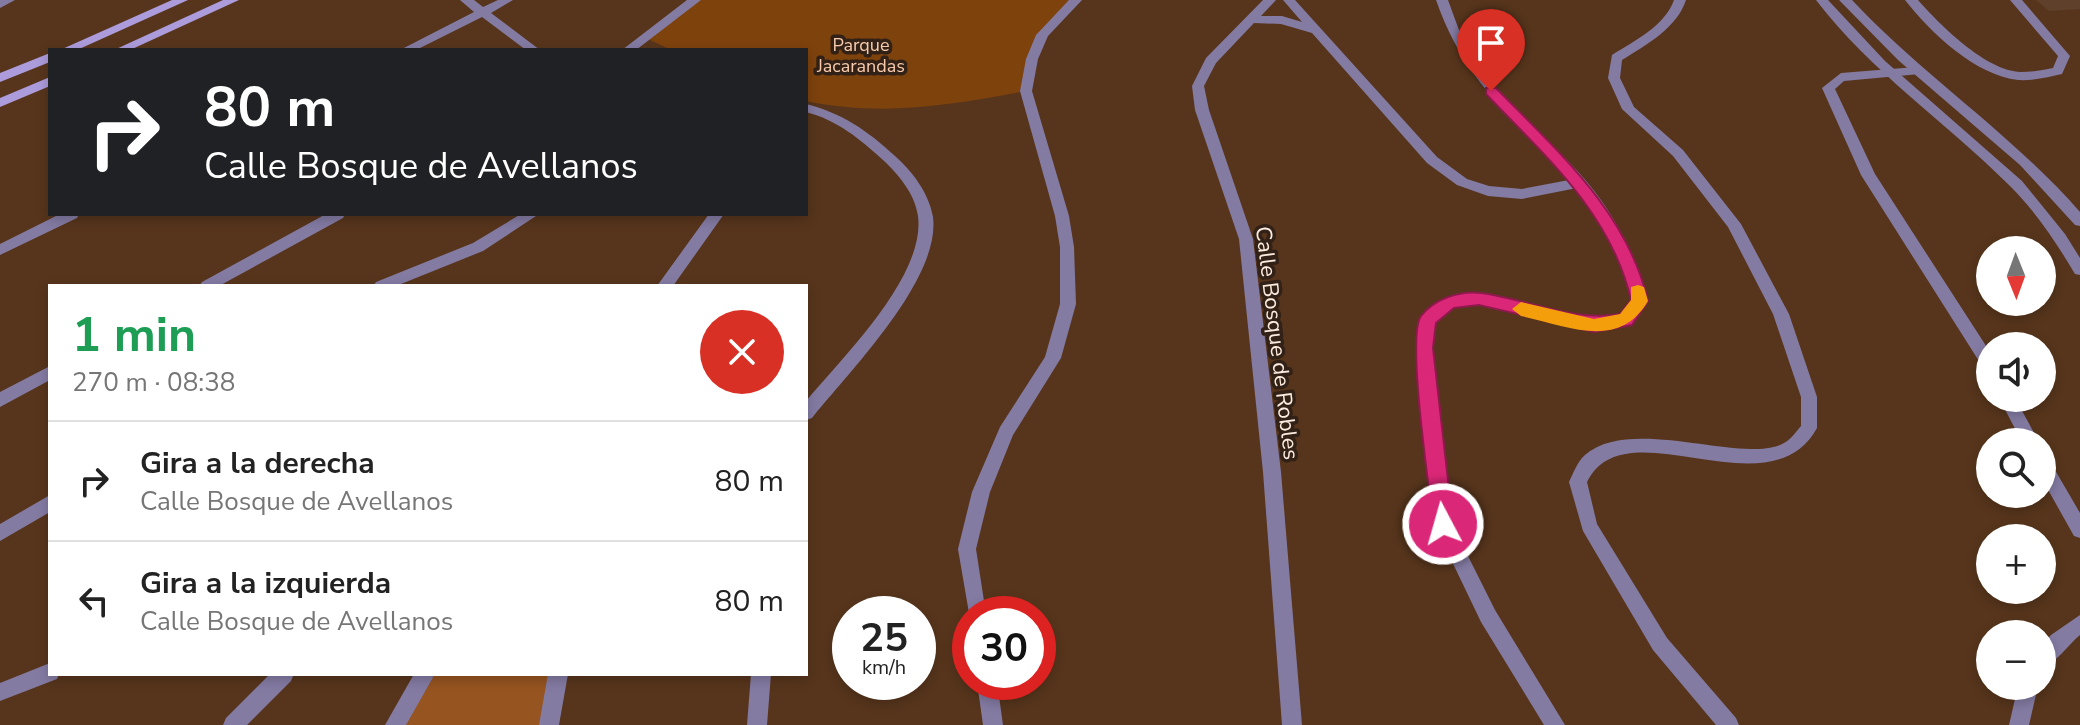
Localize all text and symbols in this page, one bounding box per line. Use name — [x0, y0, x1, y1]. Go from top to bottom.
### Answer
pin — [1457, 9, 1525, 91]
icon: arrive — [1469, 21, 1513, 65]
park label: Parque Jacarandas — [816, 33, 905, 78]
text: 80 m — [204, 69, 335, 146]
icon: right — [72, 80, 176, 184]
text: Calle Bosque de Avellanos — [204, 142, 638, 191]
street label: Calle Bosque de Robles — [1248, 225, 1306, 462]
north arrow — [1976, 236, 2056, 316]
map controls — [1976, 236, 2056, 700]
text: 1 min — [72, 302, 196, 368]
button: close — [700, 310, 784, 394]
button: sound — [1976, 332, 2056, 412]
text: 270 m · 08:38 — [72, 365, 235, 400]
button: search — [1976, 428, 2056, 508]
text: Gira a la derecha — [140, 443, 375, 484]
icon: right — [72, 459, 116, 503]
text: 80 m — [715, 461, 784, 502]
position arrow — [1401, 482, 1485, 566]
text: Calle Bosque de Avellanos — [140, 484, 453, 519]
button: + — [1976, 524, 2056, 604]
text: Gira a la izquierda — [140, 563, 391, 604]
icon: left — [72, 579, 116, 623]
text: 80 m — [715, 581, 784, 622]
speed limit sign: 30 — [952, 596, 1056, 700]
text: Calle Bosque de Avellanos — [140, 604, 453, 639]
text: 25 — [860, 611, 908, 665]
button: − — [1976, 620, 2056, 700]
text: km/h — [862, 654, 906, 681]

